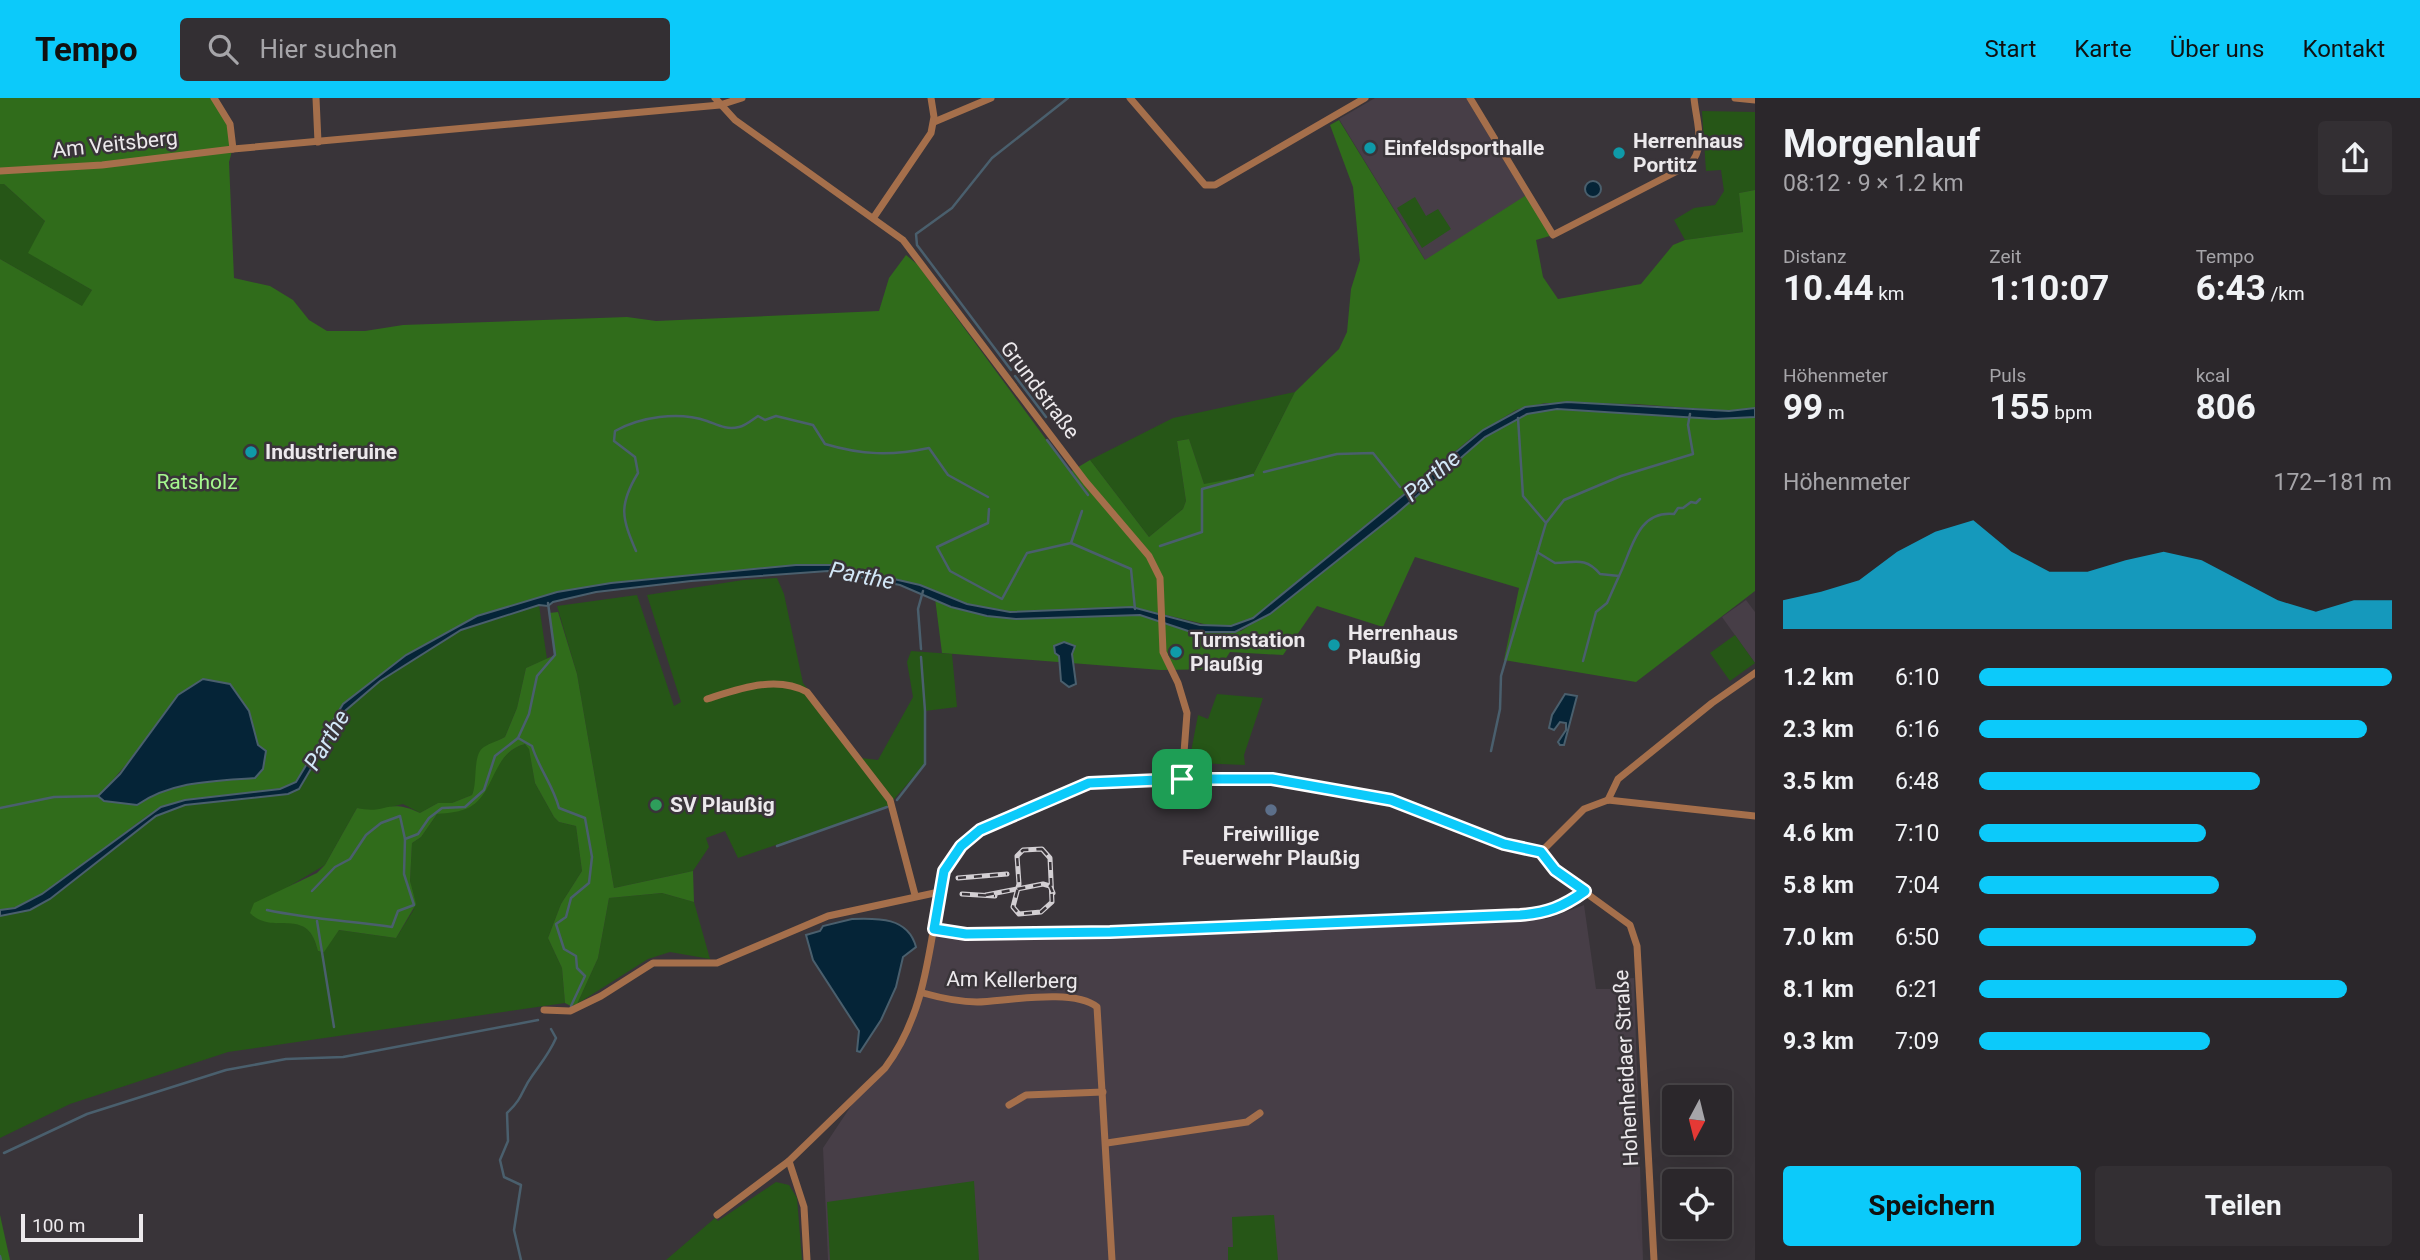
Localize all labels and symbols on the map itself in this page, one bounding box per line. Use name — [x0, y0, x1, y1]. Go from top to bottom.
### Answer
street label: Am Veitsberg — [51, 125, 179, 163]
place label: Herrenhaus Portitz — [1633, 129, 1743, 177]
place label: Einfeldsporthalle — [1384, 136, 1544, 160]
marker: Einfeldsporthalle — [1362, 140, 1378, 156]
marker: Herrenhaus Portitz — [1611, 145, 1627, 161]
street label: Grundstraße — [996, 336, 1084, 444]
place label: Industrieruine — [265, 440, 397, 464]
marker: Industrieruine — [243, 444, 259, 460]
water label: Parthe — [1398, 444, 1466, 507]
park label: Ratsholz — [156, 470, 238, 494]
water label: Parthe — [827, 556, 897, 596]
place label: Herrenhaus Plaußig — [1348, 621, 1458, 669]
place label: Turmstation Plaußig — [1190, 628, 1305, 676]
marker: Herrenhaus Plaußig — [1326, 637, 1342, 653]
marker: Turmstation Plaußig — [1168, 644, 1184, 660]
water label: Parthe — [299, 705, 356, 775]
pin — [1152, 749, 1212, 809]
place label: SV Plaußig — [670, 793, 775, 817]
marker: SV Plaußig — [648, 797, 664, 813]
marker: Freiwillige Feuerwehr Plaußig — [1263, 802, 1279, 818]
place label: Freiwillige Feuerwehr Plaußig — [1182, 822, 1360, 870]
street label: Am Kellerberg — [946, 967, 1078, 993]
street label: Hohenheidaer Straße — [1609, 969, 1643, 1167]
north arrow — [1662, 1085, 1732, 1155]
scale bar — [21, 1211, 144, 1243]

